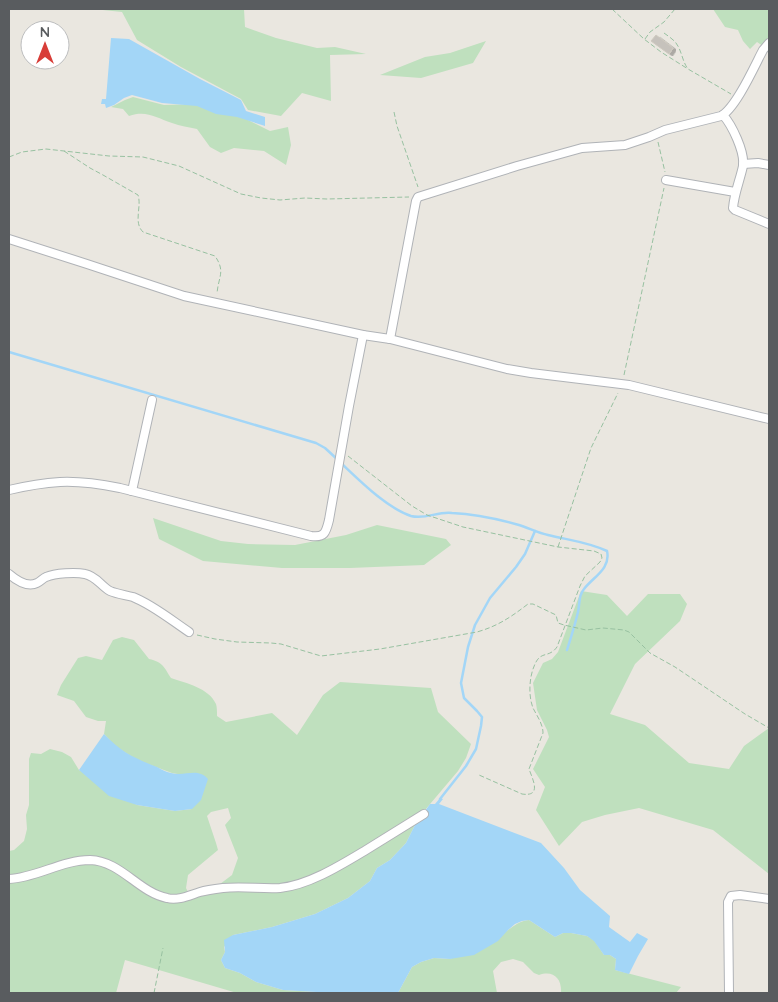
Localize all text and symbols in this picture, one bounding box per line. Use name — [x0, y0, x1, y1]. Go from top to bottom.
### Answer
north arrow — [20, 20, 70, 70]
text: N — [40, 23, 50, 41]

